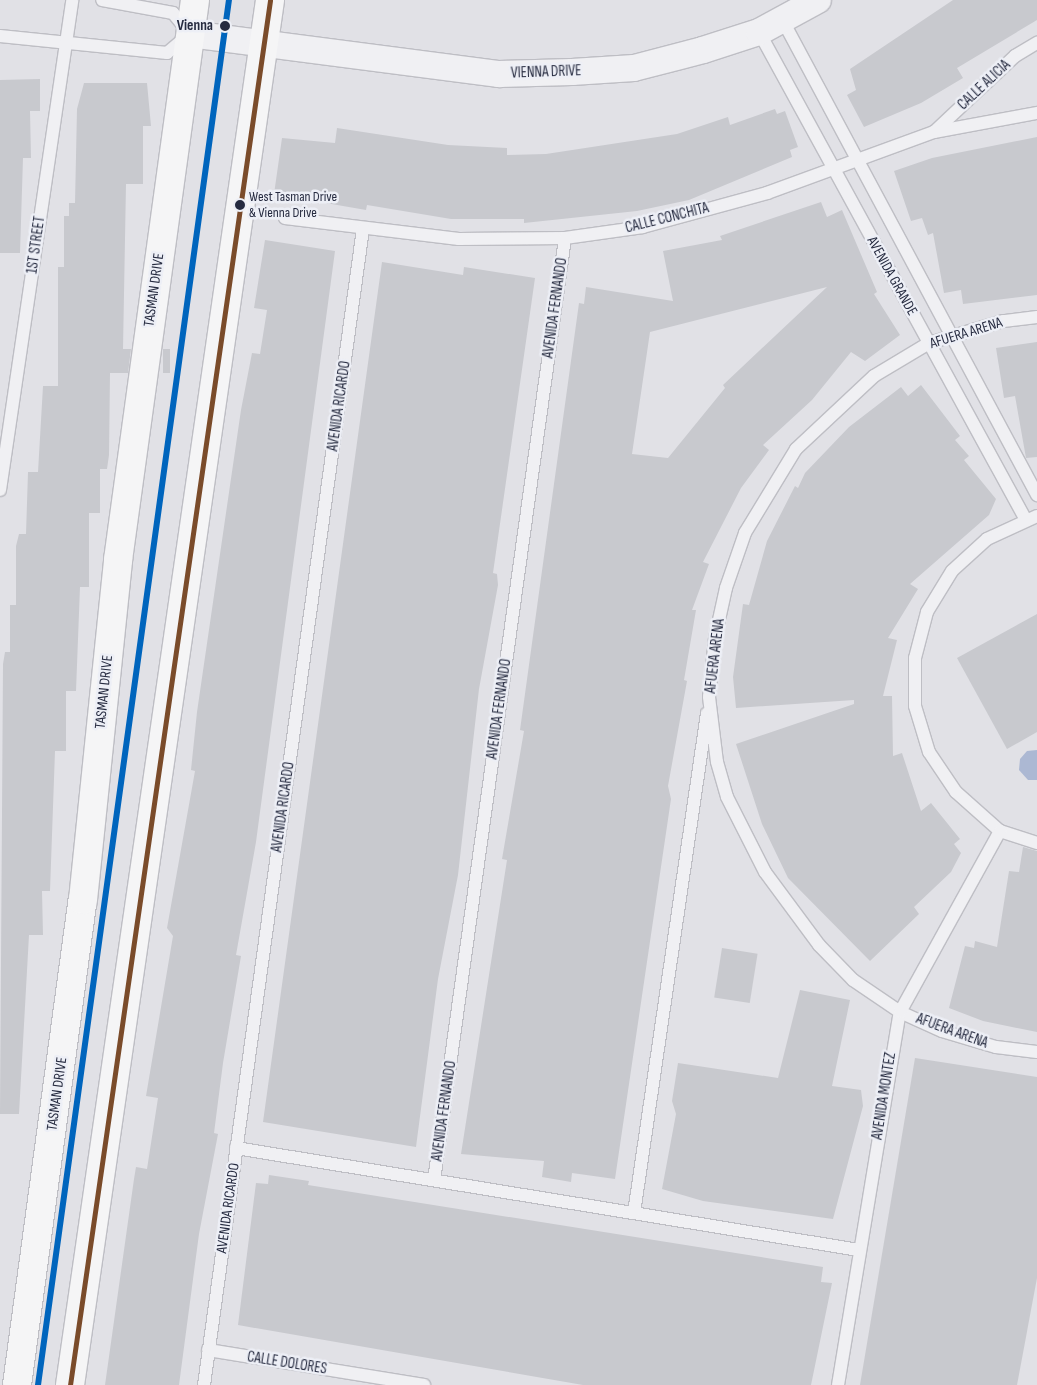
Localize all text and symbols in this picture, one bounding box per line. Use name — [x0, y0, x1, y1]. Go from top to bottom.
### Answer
place label: Vienna — [177, 17, 213, 35]
marker: Vienna — [217, 18, 233, 34]
street label: CALLE ALICIA — [954, 56, 1014, 114]
street label: VIENNA DRIVE — [511, 62, 581, 82]
place label: West Tasman Drive & Vienna Drive — [249, 189, 337, 222]
street label: CALLE CONCHITA — [623, 199, 711, 237]
marker: West Tasman Drive & Vienna Drive — [235, 200, 245, 210]
street label: 1ST STREET — [23, 215, 49, 275]
street label: AVENIDA GRANDE — [863, 233, 921, 319]
street label: TASMAN DRIVE — [140, 252, 168, 328]
street label: AVENIDA FERNANDO — [539, 257, 571, 359]
street label: AFUERA ARENA — [928, 313, 1004, 353]
street label: AVENIDA RICARDO — [324, 360, 354, 452]
street label: AFUERA ARENA — [701, 618, 729, 694]
street label: TASMAN DRIVE — [91, 654, 117, 730]
street label: AVENIDA FERNANDO — [483, 658, 515, 760]
street label: AVENIDA RICARDO — [268, 761, 298, 853]
street label: AFUERA ARENA — [914, 1010, 990, 1052]
street label: AVENIDA MONTEZ — [868, 1051, 900, 1141]
street label: TASMAN DRIVE — [43, 1056, 71, 1132]
street label: AVENIDA FERNANDO — [428, 1060, 460, 1162]
street label: AVENIDA RICARDO — [213, 1162, 243, 1254]
street label: CALLE DOLORES — [246, 1348, 328, 1378]

